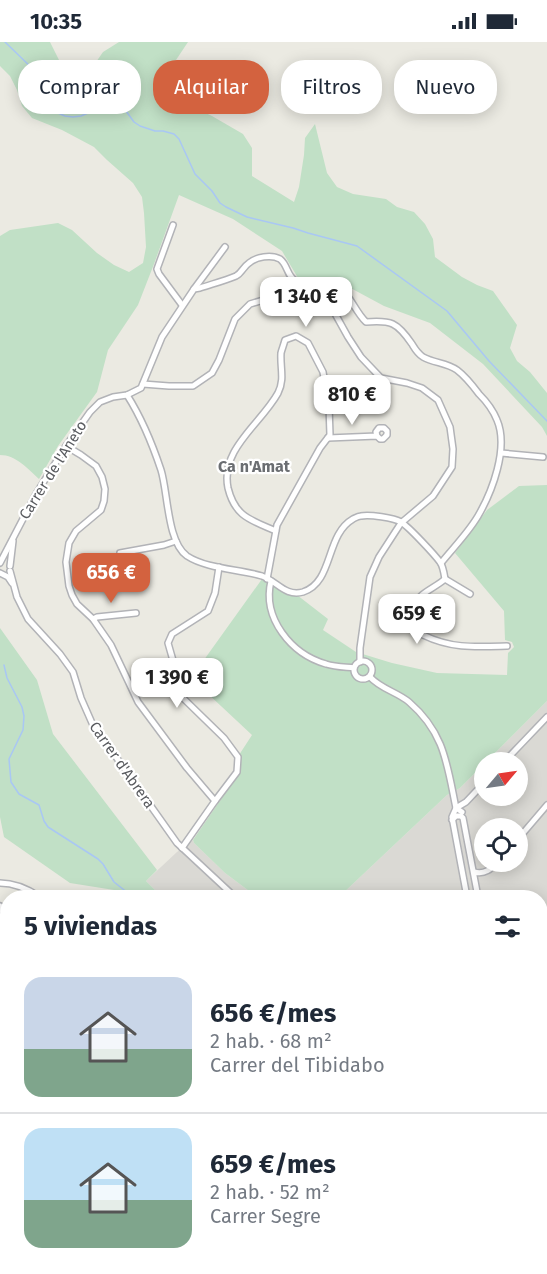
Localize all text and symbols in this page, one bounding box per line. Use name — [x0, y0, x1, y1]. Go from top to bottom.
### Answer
text: 10:35 — [30, 8, 82, 35]
chip: Comprar — [18, 60, 141, 114]
chip: Alquilar — [153, 60, 269, 114]
chip: Filtros — [281, 60, 382, 114]
chip: Nuevo — [394, 60, 497, 114]
pin: 1 340 € — [251, 277, 361, 328]
text: 1 340 € — [274, 284, 338, 308]
pin: 810 € — [310, 375, 394, 426]
text: 810 € — [328, 382, 376, 406]
street label: Carrer de l'Aneto — [15, 417, 91, 523]
district label: Ca n'Amat — [218, 457, 291, 476]
pin: 656 € — [69, 553, 153, 604]
text: 656 € — [86, 560, 136, 584]
pin: 659 € — [375, 594, 459, 645]
text: 659 € — [392, 601, 442, 625]
pin: 1 390 € — [122, 658, 232, 709]
text: 1 390 € — [145, 665, 209, 689]
street label: Carrer d'Abrera — [85, 718, 159, 812]
north arrow — [474, 752, 528, 806]
map controls — [474, 752, 528, 872]
button: locate — [474, 818, 528, 872]
icon: filters — [491, 910, 524, 943]
text: 5 viviendas — [24, 911, 157, 942]
text: 656 €/mes — [210, 998, 336, 1029]
icon: home — [72, 1001, 144, 1073]
text: 2 hab. · 68 m² — [210, 1029, 332, 1053]
text: Carrer del Tibidabo — [210, 1053, 385, 1077]
text: 659 €/mes — [210, 1149, 336, 1180]
icon: home — [72, 1152, 144, 1224]
text: 2 hab. · 52 m² — [210, 1180, 330, 1204]
text: Carrer Segre — [210, 1204, 321, 1228]

